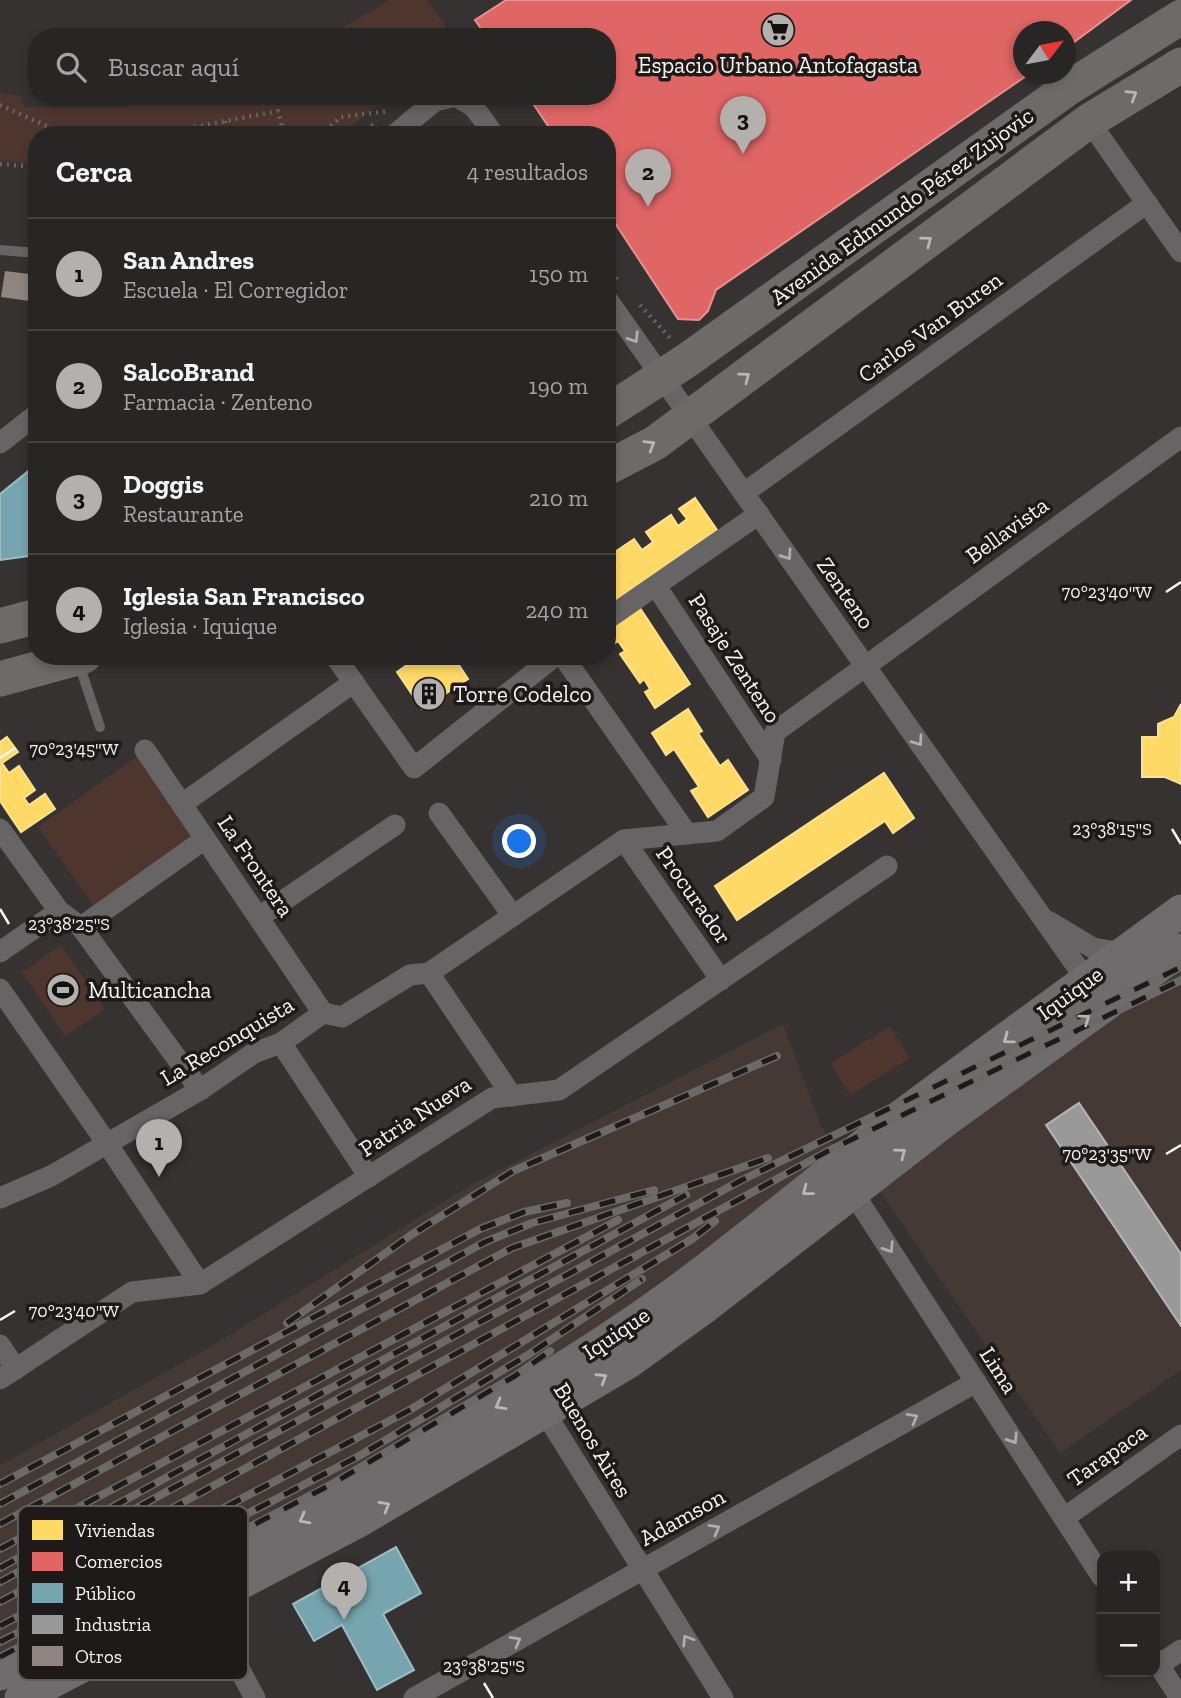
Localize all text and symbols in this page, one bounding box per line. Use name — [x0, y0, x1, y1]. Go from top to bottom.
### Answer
supermarket icon: Espacio Urbano Antofagasta — [759, 11, 797, 49]
north arrow — [1013, 21, 1076, 84]
search box — [28, 28, 616, 105]
icon: search — [52, 48, 90, 86]
text: Buscar aquí — [108, 51, 239, 83]
place label: Espacio Urbano Antofagasta — [638, 51, 918, 79]
one-way arrow — [1125, 90, 1138, 103]
pin: 3 — [720, 96, 766, 154]
street label: Avenida Edmundo Pérez Zujovic — [765, 101, 1039, 311]
pin: 2 — [625, 149, 671, 207]
text: Cerca — [56, 154, 132, 190]
text: 4 resultados — [467, 158, 588, 186]
one-way arrow — [920, 237, 932, 249]
text: San Andres — [123, 244, 254, 276]
text: 1 — [74, 260, 84, 288]
text: 150 m — [529, 260, 588, 288]
street label: Carlos Van Buren — [852, 265, 1008, 389]
text: Escuela · El Corregidor — [123, 276, 348, 304]
one-way arrow — [626, 330, 638, 343]
text: SalcoBrand — [123, 356, 254, 388]
text: 2 — [73, 372, 85, 400]
text: 190 m — [529, 372, 588, 400]
one-way arrow — [737, 372, 750, 385]
text: Farmacia · Zenteno — [123, 388, 313, 416]
one-way arrow — [642, 440, 655, 453]
text: Doggis — [123, 468, 204, 500]
text: 3 — [73, 484, 85, 512]
text: 210 m — [529, 484, 588, 512]
street label: Bellavista — [960, 491, 1054, 569]
text: Restaurante — [123, 500, 244, 528]
one-way arrow — [779, 547, 791, 560]
street label: Zenteno — [811, 552, 881, 634]
text: Iglesia San Francisco — [123, 580, 365, 612]
text: 70°23'40"W — [1062, 581, 1152, 603]
street label: Pasaje Zenteno — [683, 588, 787, 728]
text: 4 — [72, 596, 86, 624]
text: 240 m — [525, 596, 588, 624]
text: Iglesia · Iquique — [123, 612, 277, 640]
building icon: Torre Codelco — [410, 675, 448, 713]
place label: Torre Codelco — [453, 680, 592, 708]
one-way arrow — [910, 733, 922, 746]
text: 70°23'45"W — [29, 738, 119, 760]
street label: La Frontera — [212, 810, 300, 922]
text: 23°38'15"S — [1072, 818, 1152, 840]
your location — [502, 824, 536, 858]
street label: Procurador — [650, 841, 738, 949]
text: 23°38'25"S — [28, 913, 110, 935]
street label: Iquique — [1032, 960, 1108, 1026]
sports icon: Multicancha — [44, 971, 82, 1009]
place label: Multicancha — [88, 976, 211, 1004]
street label: La Reconquista — [155, 990, 299, 1092]
one-way arrow — [1077, 1015, 1090, 1027]
one-way arrow — [1003, 1030, 1016, 1043]
street label: Patria Nueva — [354, 1069, 476, 1163]
pin: 1 — [136, 1119, 182, 1177]
text: 70°23'35"W — [1063, 1143, 1152, 1165]
one-way arrow — [894, 1149, 906, 1162]
one-way arrow — [802, 1182, 815, 1195]
one-way arrow — [881, 1240, 894, 1253]
text: 70°23'40"W — [29, 1300, 119, 1322]
street label: Iquique — [577, 1301, 655, 1365]
street label: Lima — [974, 1341, 1024, 1399]
one-way arrow — [595, 1373, 608, 1386]
street label: Buenos Aires — [548, 1377, 638, 1503]
one-way arrow — [495, 1397, 508, 1410]
one-way arrow — [906, 1413, 918, 1426]
street label: Tarapaca — [1062, 1417, 1152, 1493]
one-way arrow — [1004, 1431, 1017, 1444]
street label: Adamson — [634, 1482, 730, 1552]
one-way arrow — [377, 1501, 390, 1514]
legend — [18, 1506, 248, 1680]
one-way arrow — [298, 1511, 311, 1524]
text: Viviendas — [74, 1519, 155, 1542]
one-way arrow — [707, 1524, 720, 1537]
text: Comercios — [75, 1550, 163, 1573]
map controls — [1097, 1551, 1160, 1677]
button: + — [1097, 1551, 1160, 1614]
pin: 4 — [321, 1562, 367, 1620]
text: Público — [75, 1582, 136, 1605]
text: Industria — [75, 1613, 151, 1636]
button: − — [1097, 1614, 1160, 1677]
one-way arrow — [682, 1635, 695, 1648]
one-way arrow — [509, 1636, 522, 1649]
text: Otros — [75, 1645, 122, 1668]
text: 23°38'25"S — [443, 1655, 525, 1677]

